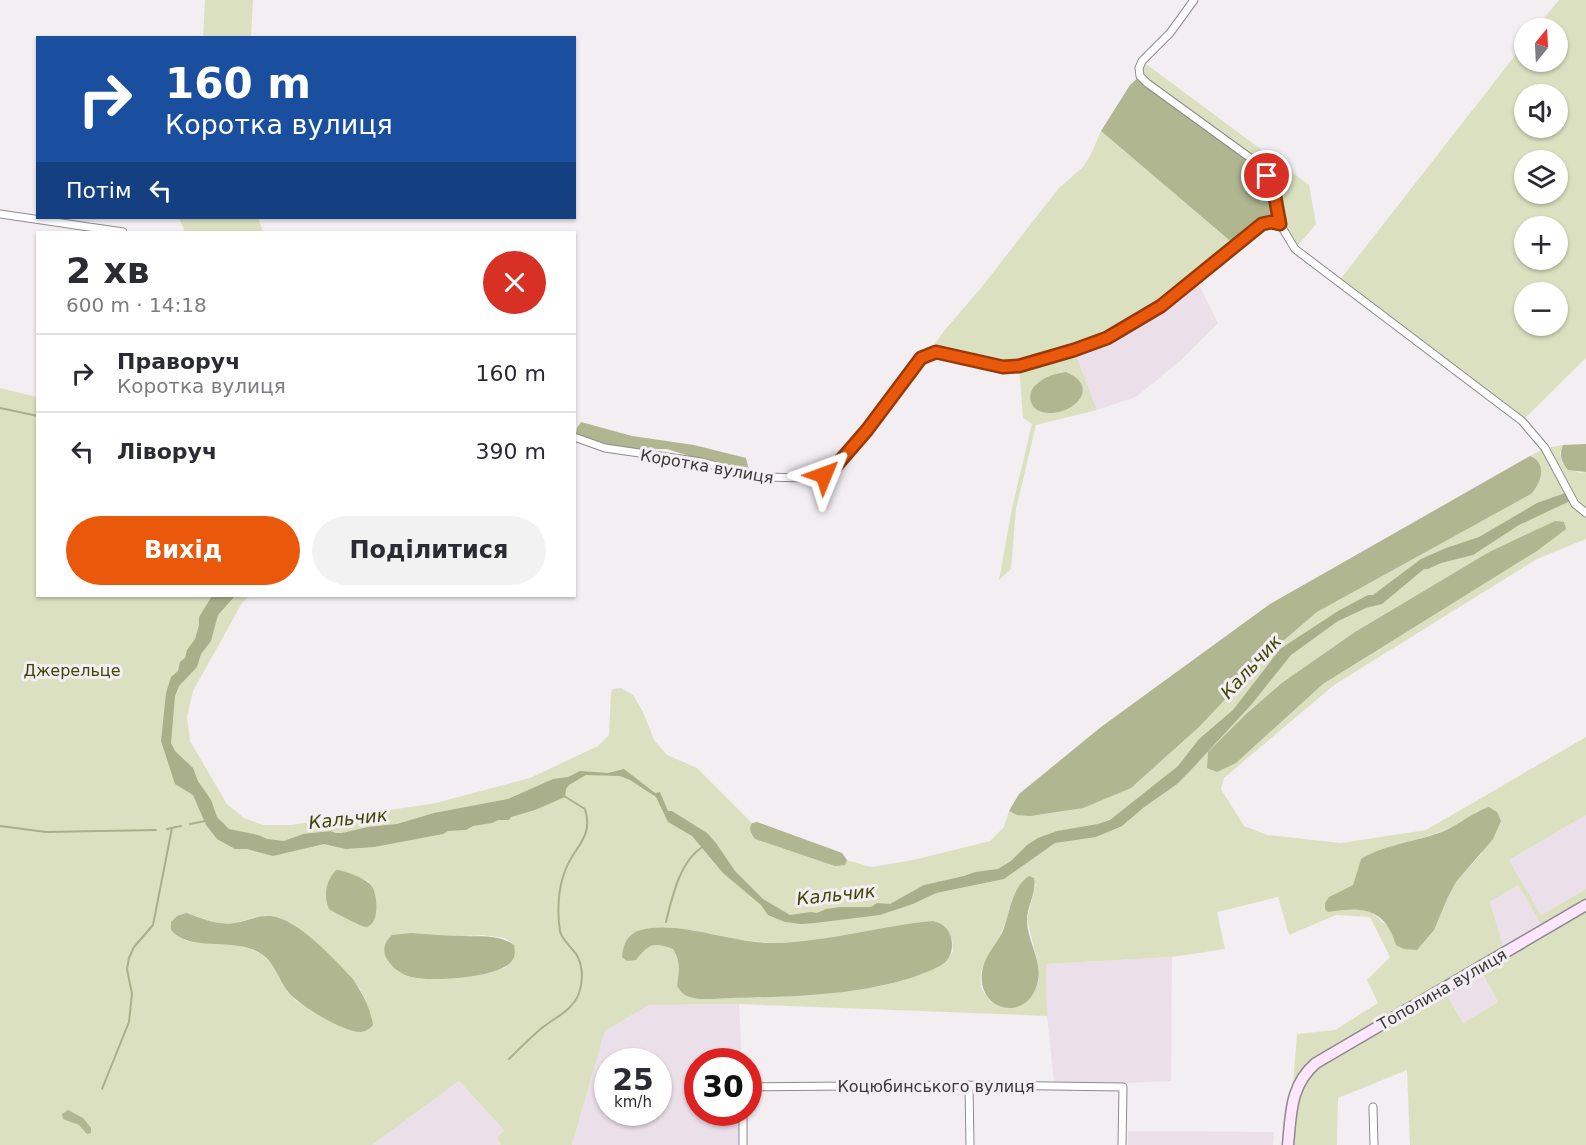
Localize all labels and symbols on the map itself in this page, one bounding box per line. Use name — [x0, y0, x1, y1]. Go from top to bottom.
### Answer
north arrow — [1514, 18, 1568, 72]
pin — [1241, 150, 1292, 201]
position arrow — [792, 443, 856, 507]
street label: Коротка вулиця — [639, 445, 775, 488]
water label: Кальчик — [1216, 630, 1285, 703]
park label: Джерельце — [23, 661, 121, 680]
water label: Кальчик — [307, 804, 389, 833]
water label: Кальчик — [795, 880, 877, 909]
street label: Тополина вулиця — [1373, 945, 1510, 1035]
speed limit sign: 30 — [684, 1048, 762, 1126]
street label: Коцюбинського вулиця — [837, 1077, 1035, 1096]

